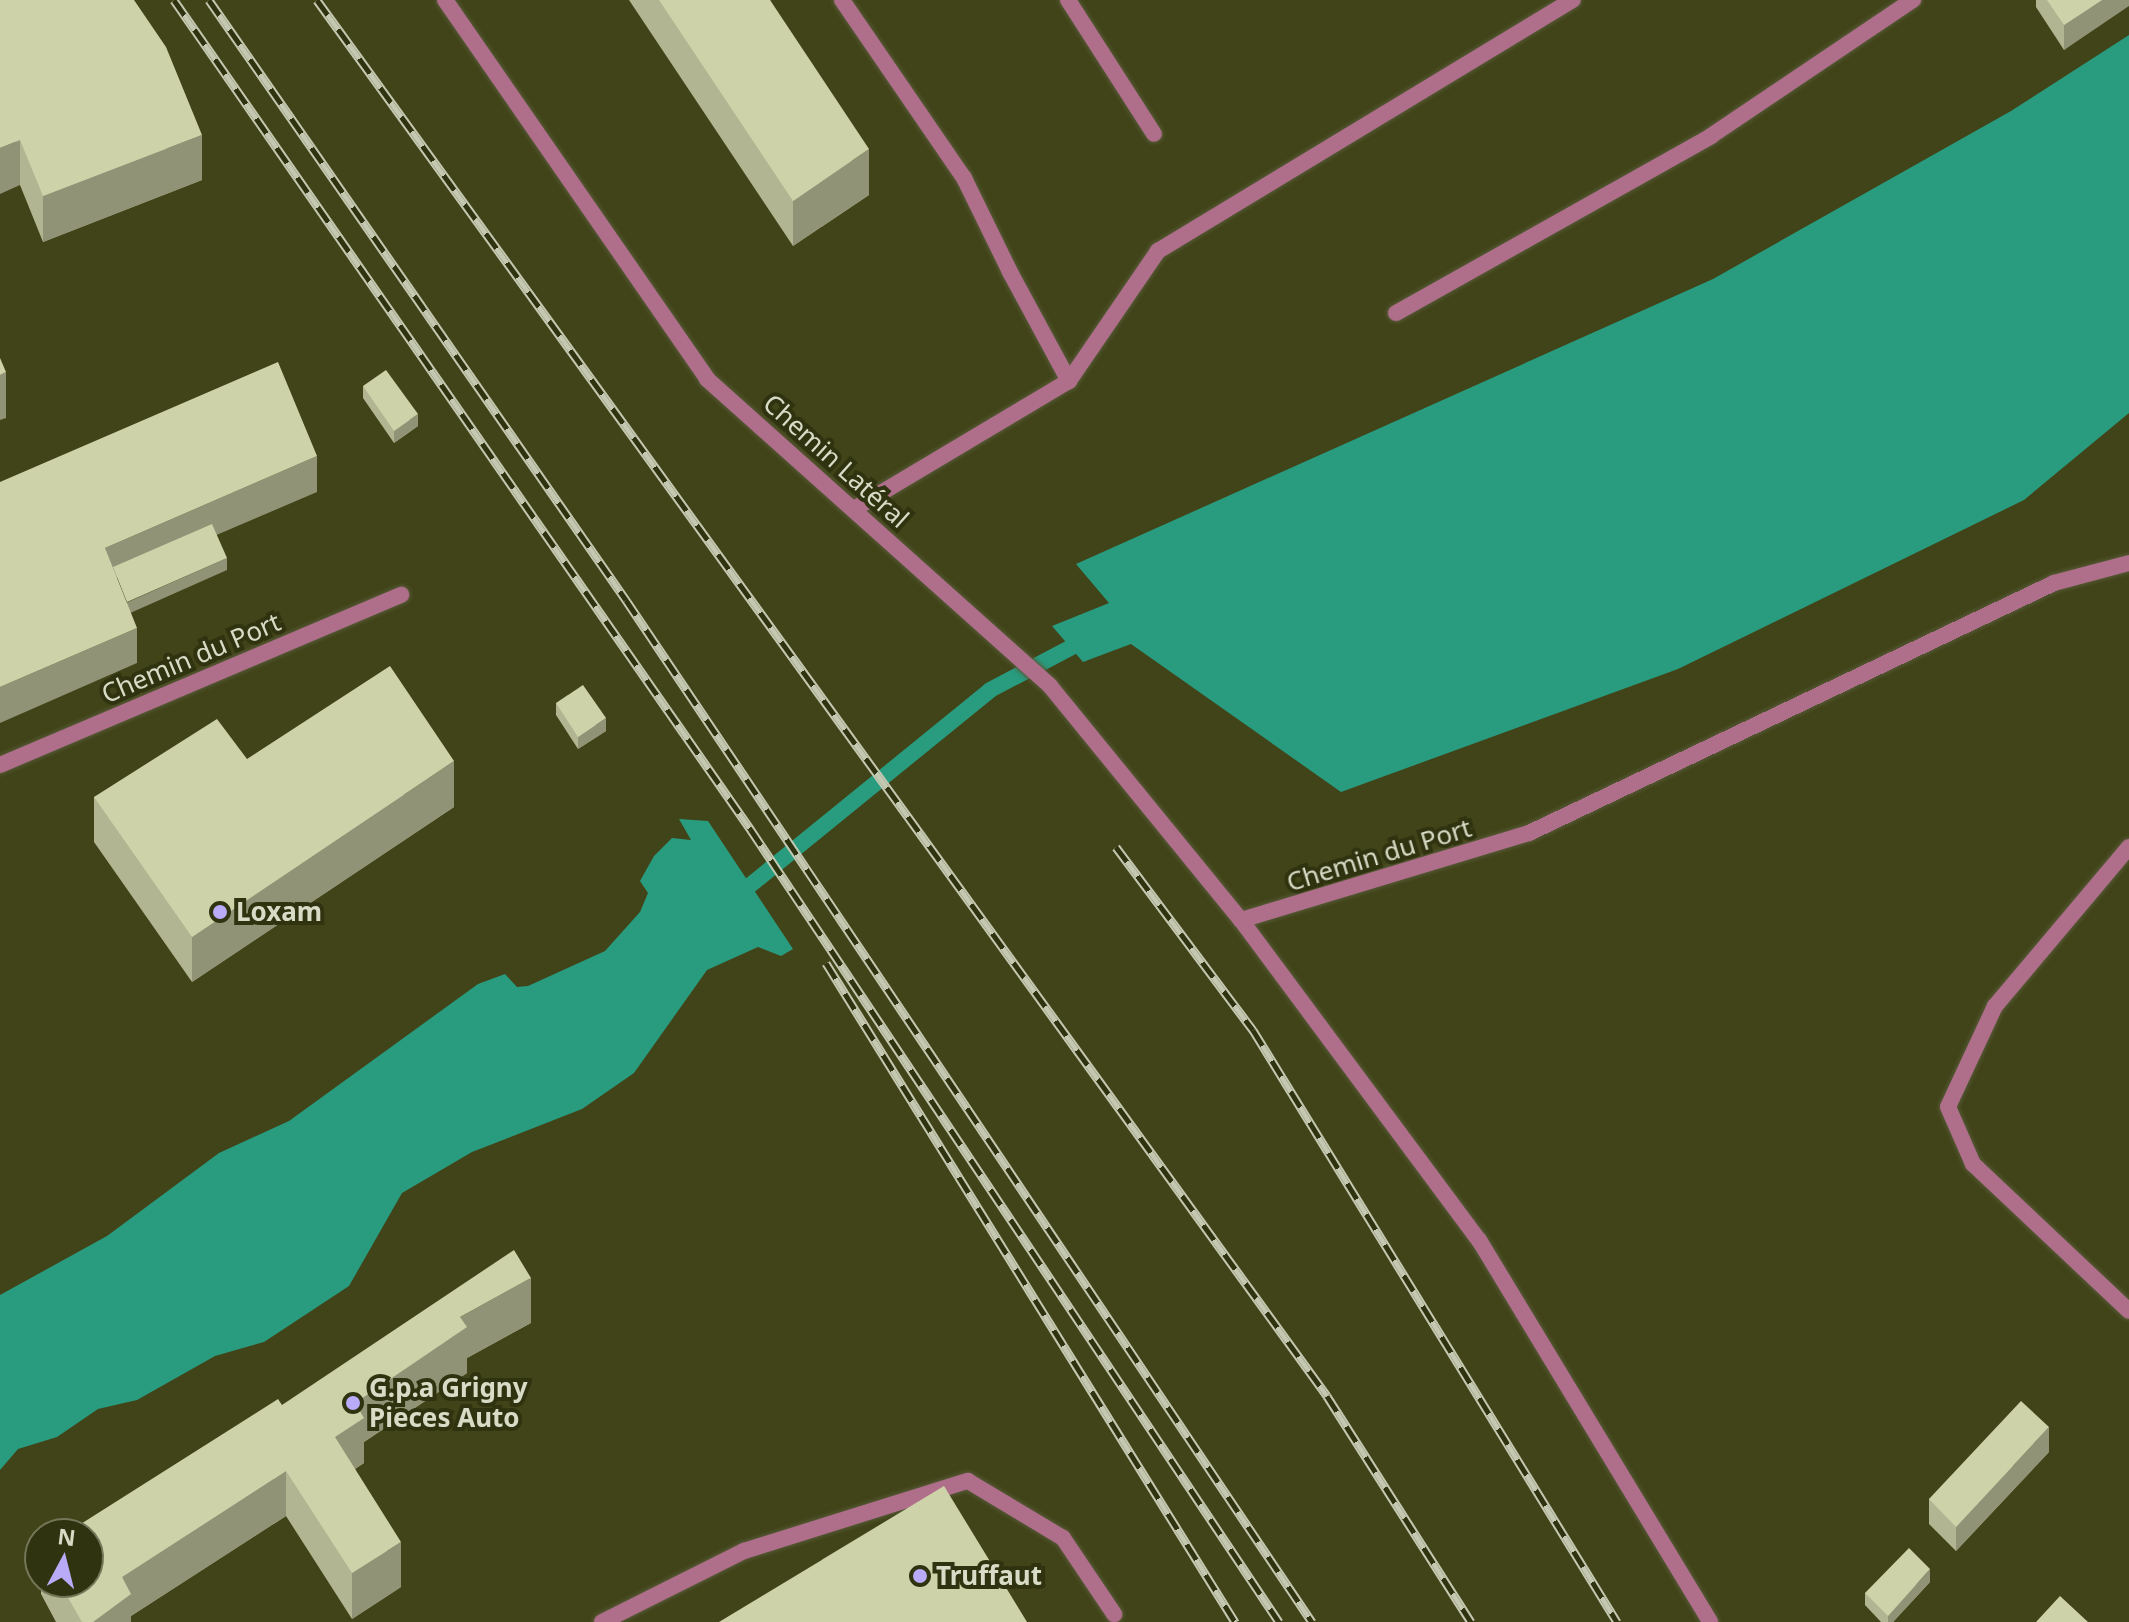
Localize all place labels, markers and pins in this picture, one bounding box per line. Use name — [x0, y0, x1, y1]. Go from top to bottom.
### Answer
place label: Loxam — [236, 896, 322, 928]
marker: Loxam — [211, 903, 229, 921]
place label: G.p.a Grigny Pieces Auto — [369, 1372, 528, 1434]
marker: G.p.a Grigny Pieces Auto — [344, 1394, 362, 1412]
place label: Truffaut — [936, 1560, 1042, 1592]
marker: Truffaut — [911, 1567, 929, 1585]

